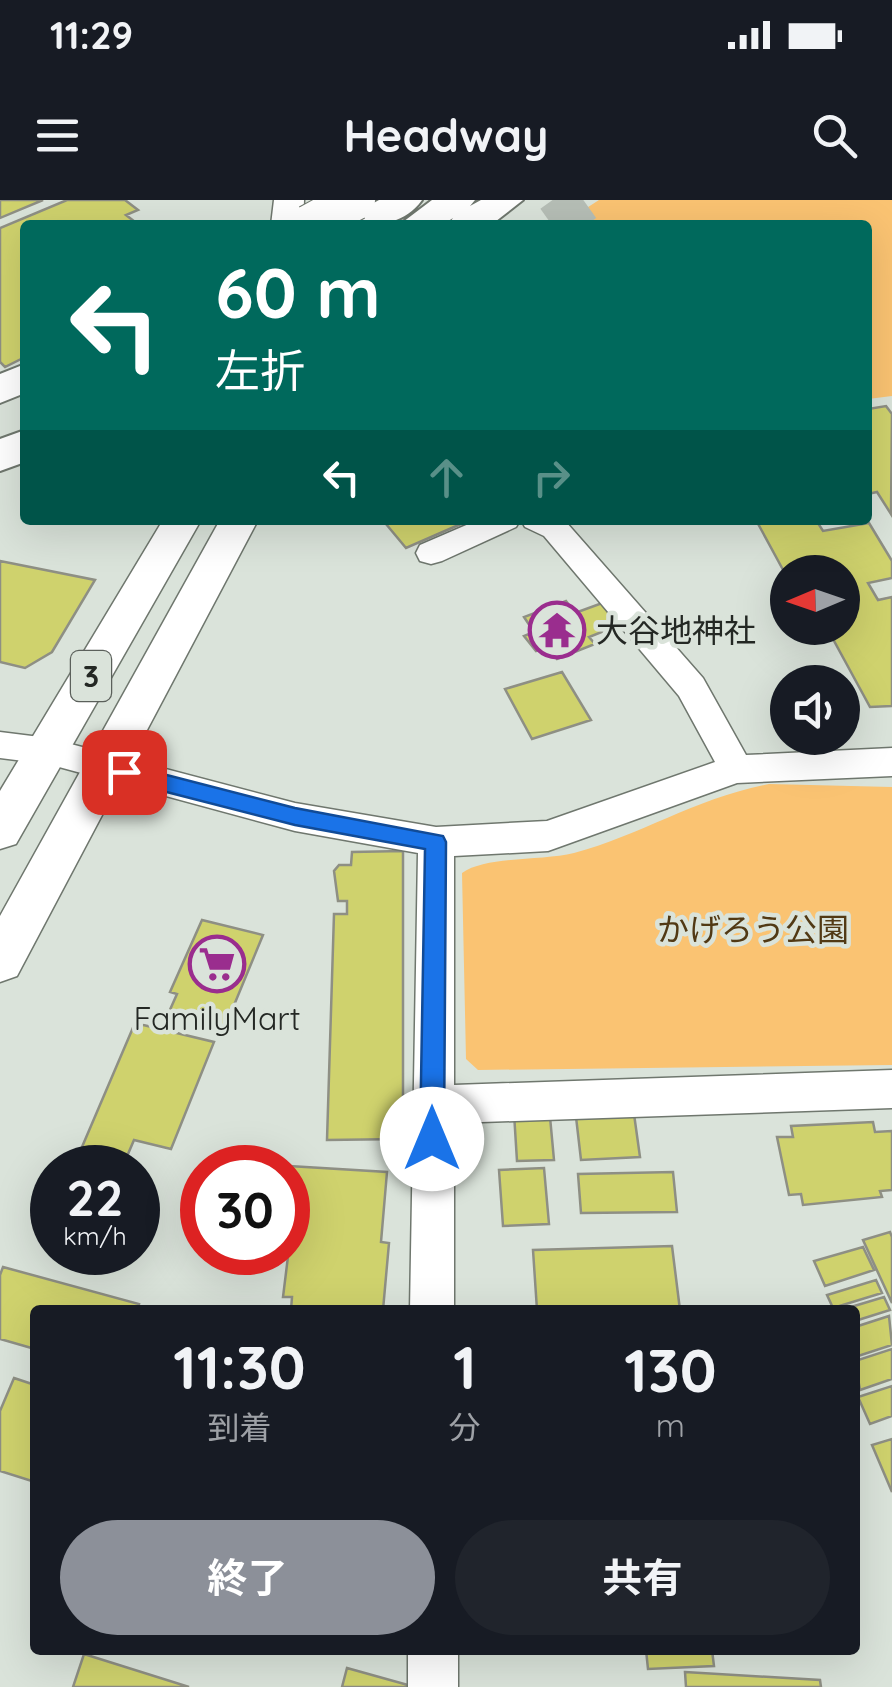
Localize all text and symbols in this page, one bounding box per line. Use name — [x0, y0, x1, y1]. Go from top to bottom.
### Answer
text: 11:29 — [50, 11, 133, 59]
text: Headway — [343, 107, 549, 163]
icon: menu — [30, 108, 85, 163]
icon: search — [807, 108, 862, 163]
text: 60 m — [215, 248, 381, 336]
icon: left — [50, 260, 180, 390]
text: 左折 — [215, 342, 305, 398]
icon: left — [314, 450, 369, 505]
icon: ahead — [419, 450, 474, 505]
icon: right — [524, 450, 579, 505]
north arrow — [770, 555, 860, 645]
map controls — [770, 555, 860, 755]
temple icon: 大谷地神社 — [527, 600, 587, 660]
place label: 大谷地神社 — [596, 610, 756, 650]
road number: 3 — [71, 651, 111, 701]
button: sound — [770, 665, 860, 755]
pin — [82, 730, 167, 815]
icon: arrive — [97, 745, 152, 800]
park label: かげろう公園 — [657, 909, 849, 949]
supermarket icon: FamilyMart — [187, 934, 247, 994]
place label: FamilyMart — [134, 998, 300, 1038]
position arrow — [380, 1087, 484, 1191]
speed limit sign: 30 — [180, 1145, 310, 1275]
text: 22 — [67, 1166, 123, 1229]
text: km/h — [63, 1220, 127, 1251]
text: 11:30 — [173, 1329, 305, 1404]
text: 1 — [453, 1329, 477, 1404]
text: 130 — [624, 1332, 717, 1407]
text: m — [656, 1405, 685, 1445]
text: 到着 — [207, 1407, 271, 1447]
text: 分 — [449, 1407, 481, 1447]
button: 終了 — [60, 1520, 435, 1635]
button: 共有 — [455, 1520, 830, 1635]

